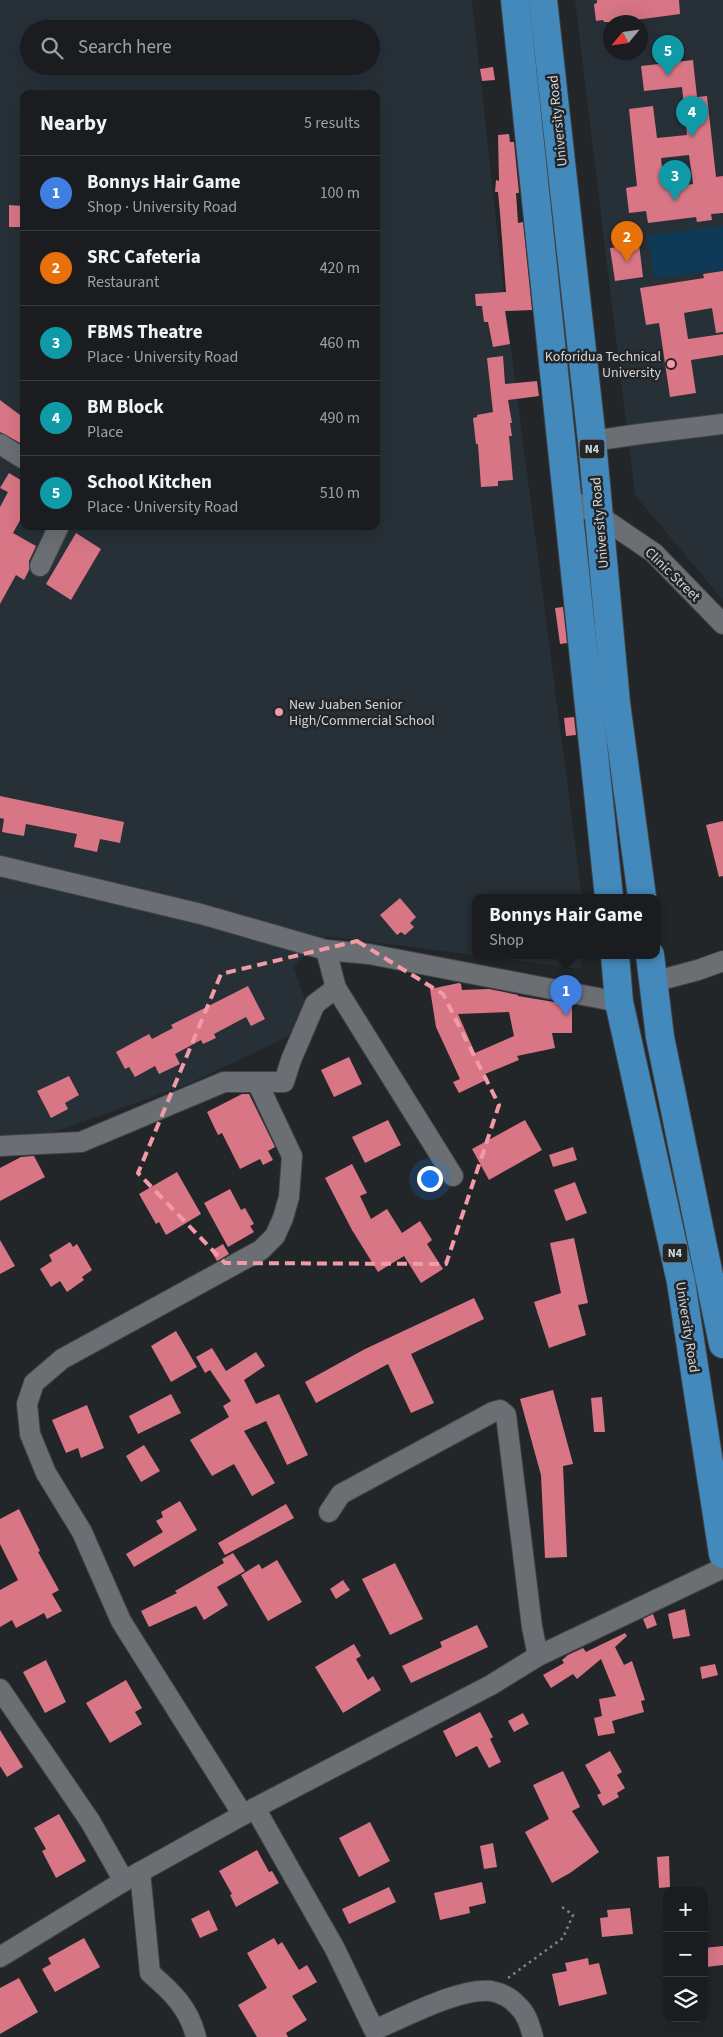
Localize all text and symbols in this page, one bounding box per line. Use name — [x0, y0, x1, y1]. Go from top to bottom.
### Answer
north arrow — [603, 15, 648, 60]
search box — [20, 20, 380, 75]
icon: search — [38, 34, 66, 62]
text: Search here — [78, 34, 172, 61]
pin: 5 — [652, 35, 684, 76]
street label: University Road — [543, 74, 573, 168]
pin: 4 — [676, 96, 708, 137]
text: Nearby — [40, 108, 107, 138]
text: 5 results — [304, 112, 360, 134]
pin: 3 — [659, 160, 691, 201]
text: Bonnys Hair Game — [87, 169, 241, 196]
text: 1 — [52, 182, 60, 204]
text: 100 m — [320, 182, 360, 204]
text: Shop · University Road — [87, 196, 237, 218]
pin: 2 — [611, 221, 643, 262]
text: SRC Cafeteria — [87, 244, 201, 271]
text: 2 — [52, 257, 60, 279]
text: 420 m — [320, 257, 360, 279]
text: Restaurant — [87, 271, 160, 293]
text: FBMS Theatre — [87, 319, 203, 346]
text: 3 — [52, 332, 60, 354]
text: 460 m — [320, 332, 360, 354]
text: Place · University Road — [87, 346, 238, 368]
place label: Koforidua Technical University — [545, 347, 661, 383]
marker: Koforidua Technical University — [665, 358, 677, 370]
text: BM Block — [87, 394, 164, 421]
text: 4 — [52, 407, 60, 429]
text: 490 m — [320, 407, 360, 429]
text: Place — [87, 421, 123, 443]
road number: N4 — [580, 439, 604, 458]
text: School Kitchen — [87, 469, 212, 496]
street label: University Road — [586, 476, 614, 570]
text: 5 — [52, 482, 60, 504]
text: 510 m — [320, 482, 360, 504]
text: Place · University Road — [87, 496, 238, 518]
street label: Clinic Street — [640, 543, 705, 607]
place label: New Juaben Senior High/Commercial School — [289, 695, 435, 731]
marker: New Juaben Senior High/Commercial School — [273, 706, 285, 718]
popup — [472, 894, 660, 959]
text: Bonnys Hair Game — [489, 902, 643, 929]
text: Shop — [489, 929, 524, 951]
pin: 1 — [550, 975, 582, 1016]
your location — [417, 1166, 443, 1192]
road number: N4 — [662, 1244, 688, 1262]
street label: University Road — [670, 1280, 704, 1374]
map controls — [663, 1887, 708, 2022]
button: + — [663, 1887, 708, 1932]
button: − — [663, 1932, 708, 1977]
button: layers — [663, 1977, 708, 2022]

